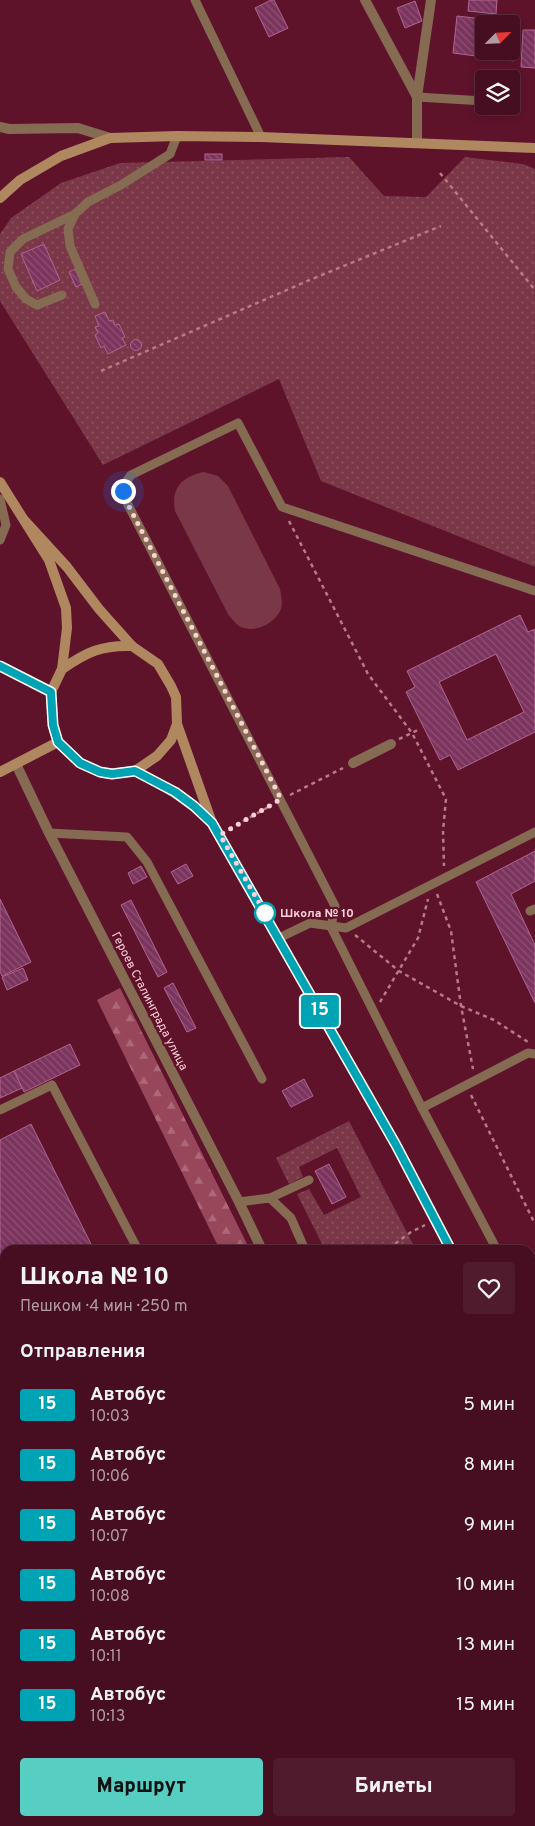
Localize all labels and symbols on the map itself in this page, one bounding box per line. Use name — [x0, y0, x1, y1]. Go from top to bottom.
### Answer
north arrow — [475, 15, 520, 60]
your location — [111, 479, 136, 504]
marker: Школа № 10 — [254, 902, 276, 924]
place label: Школа № 10 — [280, 906, 354, 922]
street label: Героев Сталинграда улица — [107, 929, 191, 1073]
line badge: 15 — [298, 995, 342, 1027]

